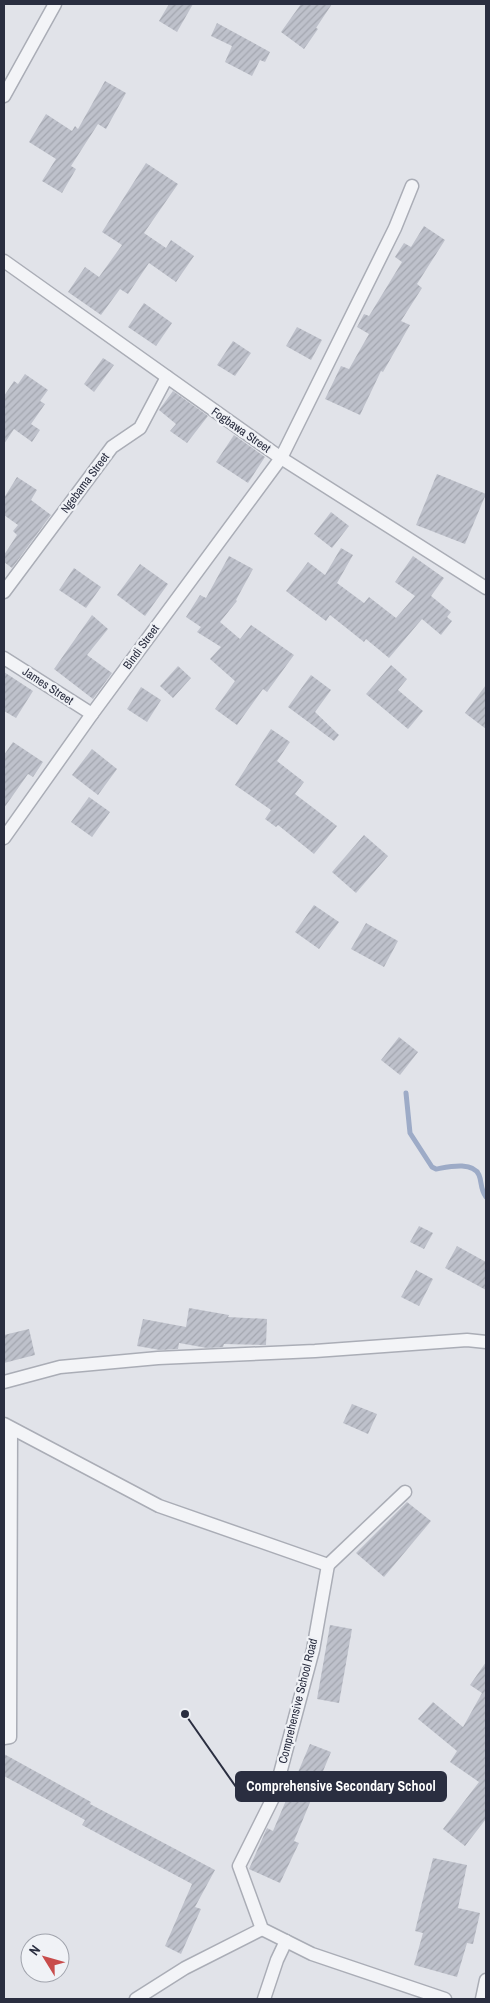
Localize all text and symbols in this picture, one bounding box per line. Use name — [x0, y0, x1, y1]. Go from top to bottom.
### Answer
street label: Fogbawa Street — [208, 404, 274, 456]
street label: Ngebama Street — [57, 449, 113, 516]
street label: Bindi Street — [119, 621, 163, 673]
street label: James Street — [19, 664, 77, 709]
street label: Comprehensive School Road — [275, 1637, 321, 1765]
callout: Comprehensive Secondary School — [236, 1772, 446, 1801]
text: Comprehensive Secondary School — [246, 1777, 436, 1795]
north arrow — [20, 1933, 70, 1983]
text: N — [25, 1941, 44, 1959]

